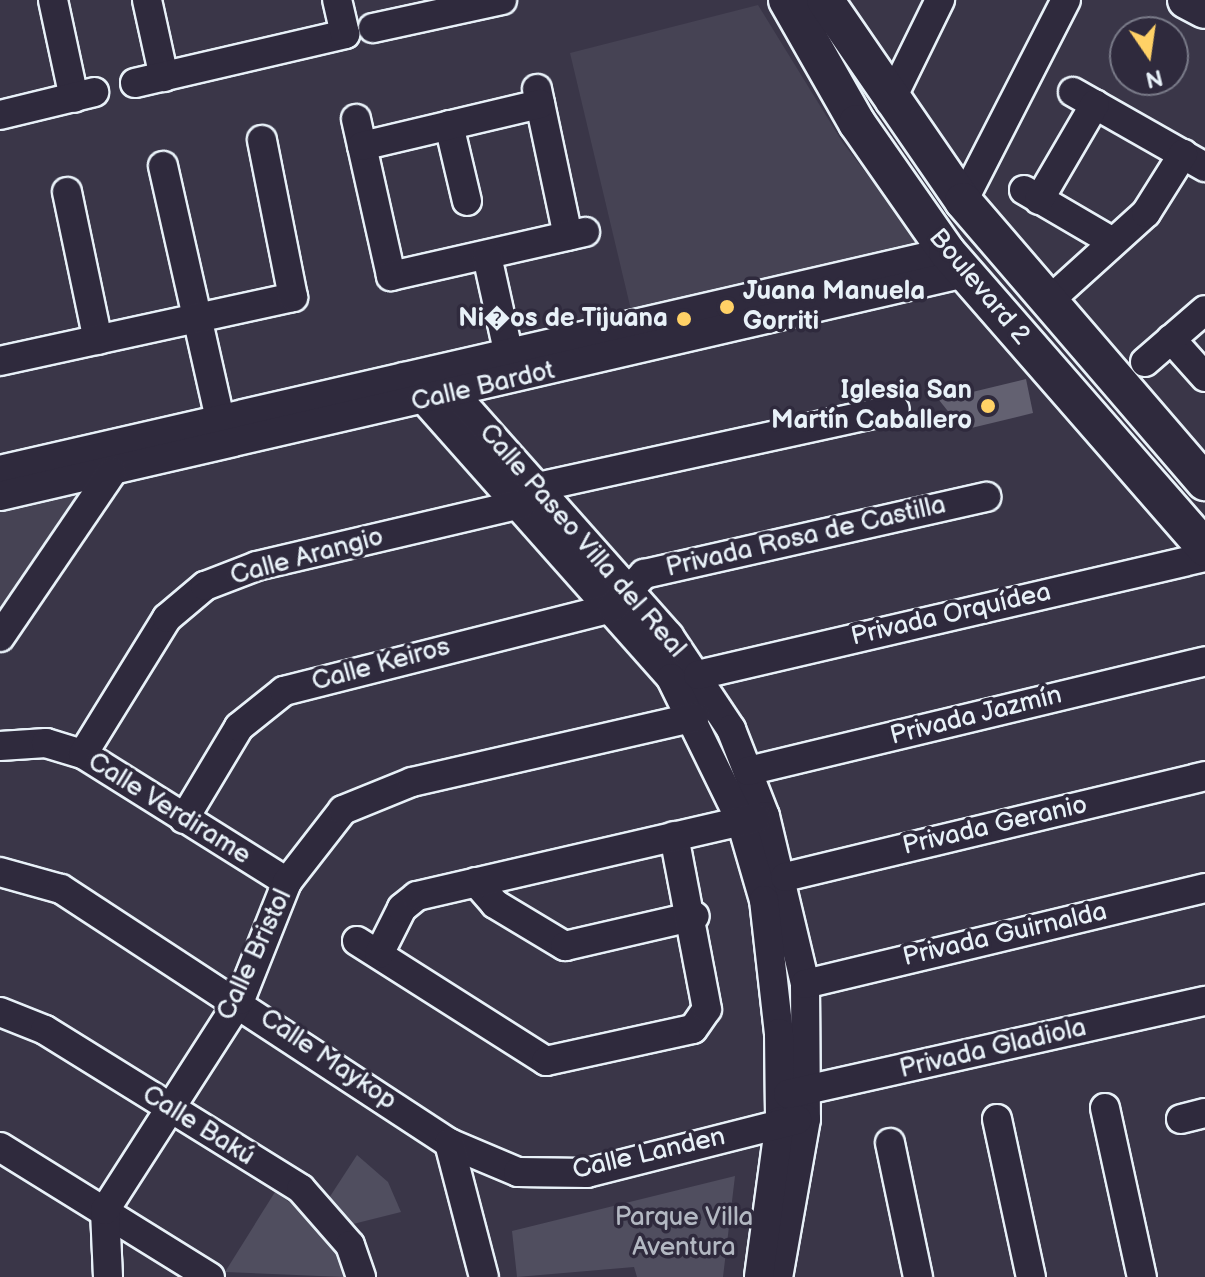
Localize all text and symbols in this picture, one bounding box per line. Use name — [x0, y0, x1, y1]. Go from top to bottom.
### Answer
north arrow — [1109, 16, 1189, 96]
text: N — [1143, 63, 1165, 93]
street label: Boulevard 2 — [922, 223, 1036, 351]
place label: Juana Manuela Gorriti — [743, 276, 925, 338]
marker: Juana Manuela Gorriti — [718, 298, 736, 316]
place label: Ni�os de Tijuana — [458, 303, 668, 335]
marker: Ni�os de Tijuana — [675, 310, 693, 328]
street label: Calle Bardot — [408, 355, 558, 419]
place label: Iglesia San Martín Caballero — [771, 375, 972, 436]
marker: Iglesia San Martín Caballero — [979, 397, 997, 415]
street label: Calle Paseo Villa del Real — [472, 418, 692, 664]
street label: Privada Rosa de Castilla — [663, 490, 949, 584]
street label: Calle Arangio — [227, 522, 387, 592]
street label: Privada Orquídea — [848, 577, 1054, 653]
street label: Calle Keiros — [309, 632, 453, 698]
street label: Privada Jazmín — [886, 679, 1066, 753]
street label: Calle Verdirame — [81, 746, 257, 872]
street label: Privada Geranio — [900, 790, 1090, 862]
street label: Calle Bristol — [211, 885, 299, 1025]
street label: Privada Guirnalda — [900, 896, 1110, 974]
street label: Calle Maykop — [254, 1003, 402, 1117]
street label: Privada Gladiola — [897, 1012, 1089, 1086]
street label: Calle Bakú — [136, 1079, 260, 1173]
street label: Calle Landen — [570, 1121, 728, 1187]
park label: Parque Villa Aventura — [614, 1202, 754, 1264]

